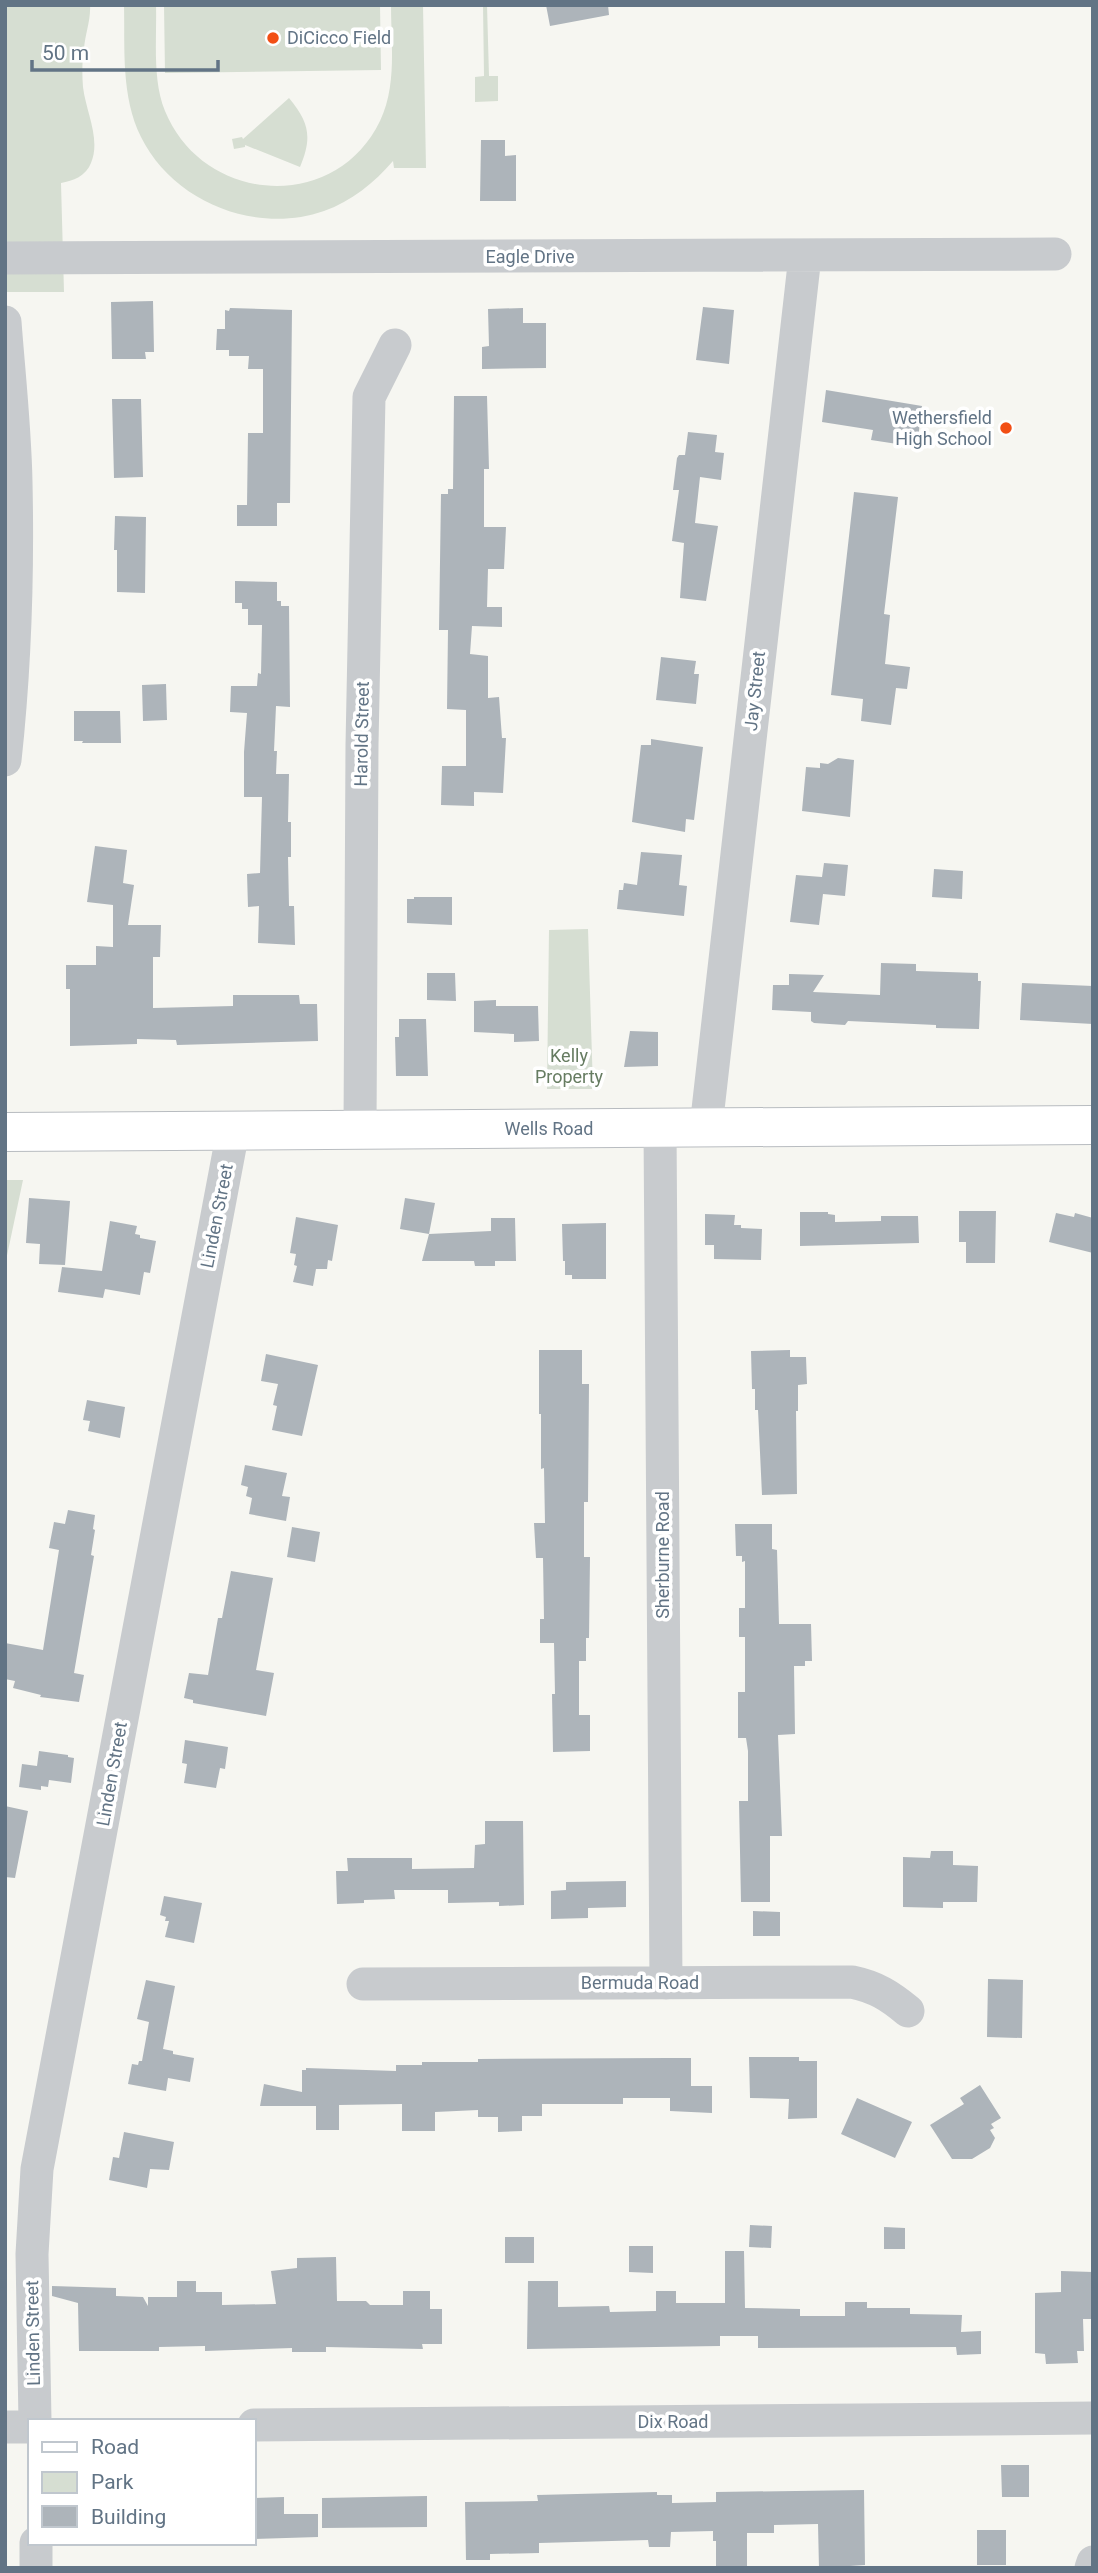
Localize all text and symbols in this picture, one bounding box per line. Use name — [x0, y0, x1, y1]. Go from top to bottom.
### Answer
place label: DiCicco Field — [287, 27, 391, 48]
scale bar — [32, 28, 217, 72]
marker: DiCicco Field — [265, 30, 281, 46]
text: 50 m — [42, 41, 89, 65]
street label: Eagle Drive — [486, 246, 574, 267]
place label: Wethersfield High School — [892, 407, 992, 449]
marker: Wethersfield High School — [998, 420, 1014, 436]
street label: Jay Street — [740, 650, 769, 732]
street label: Harold Street — [350, 681, 373, 787]
park label: Kelly Property — [535, 1045, 604, 1087]
street label: Wells Road — [504, 1118, 594, 1139]
street label: Linden Street — [196, 1162, 237, 1270]
street label: Sherburne Road — [652, 1491, 673, 1619]
street label: Linden Street — [92, 1720, 131, 1828]
street label: Bermuda Road — [581, 1972, 699, 1993]
street label: Linden Street — [21, 2280, 44, 2386]
street label: Dix Road — [638, 2411, 708, 2432]
legend — [28, 2419, 256, 2545]
text: Road — [91, 2435, 139, 2459]
text: Park — [91, 2470, 134, 2494]
text: Building — [91, 2505, 166, 2529]

